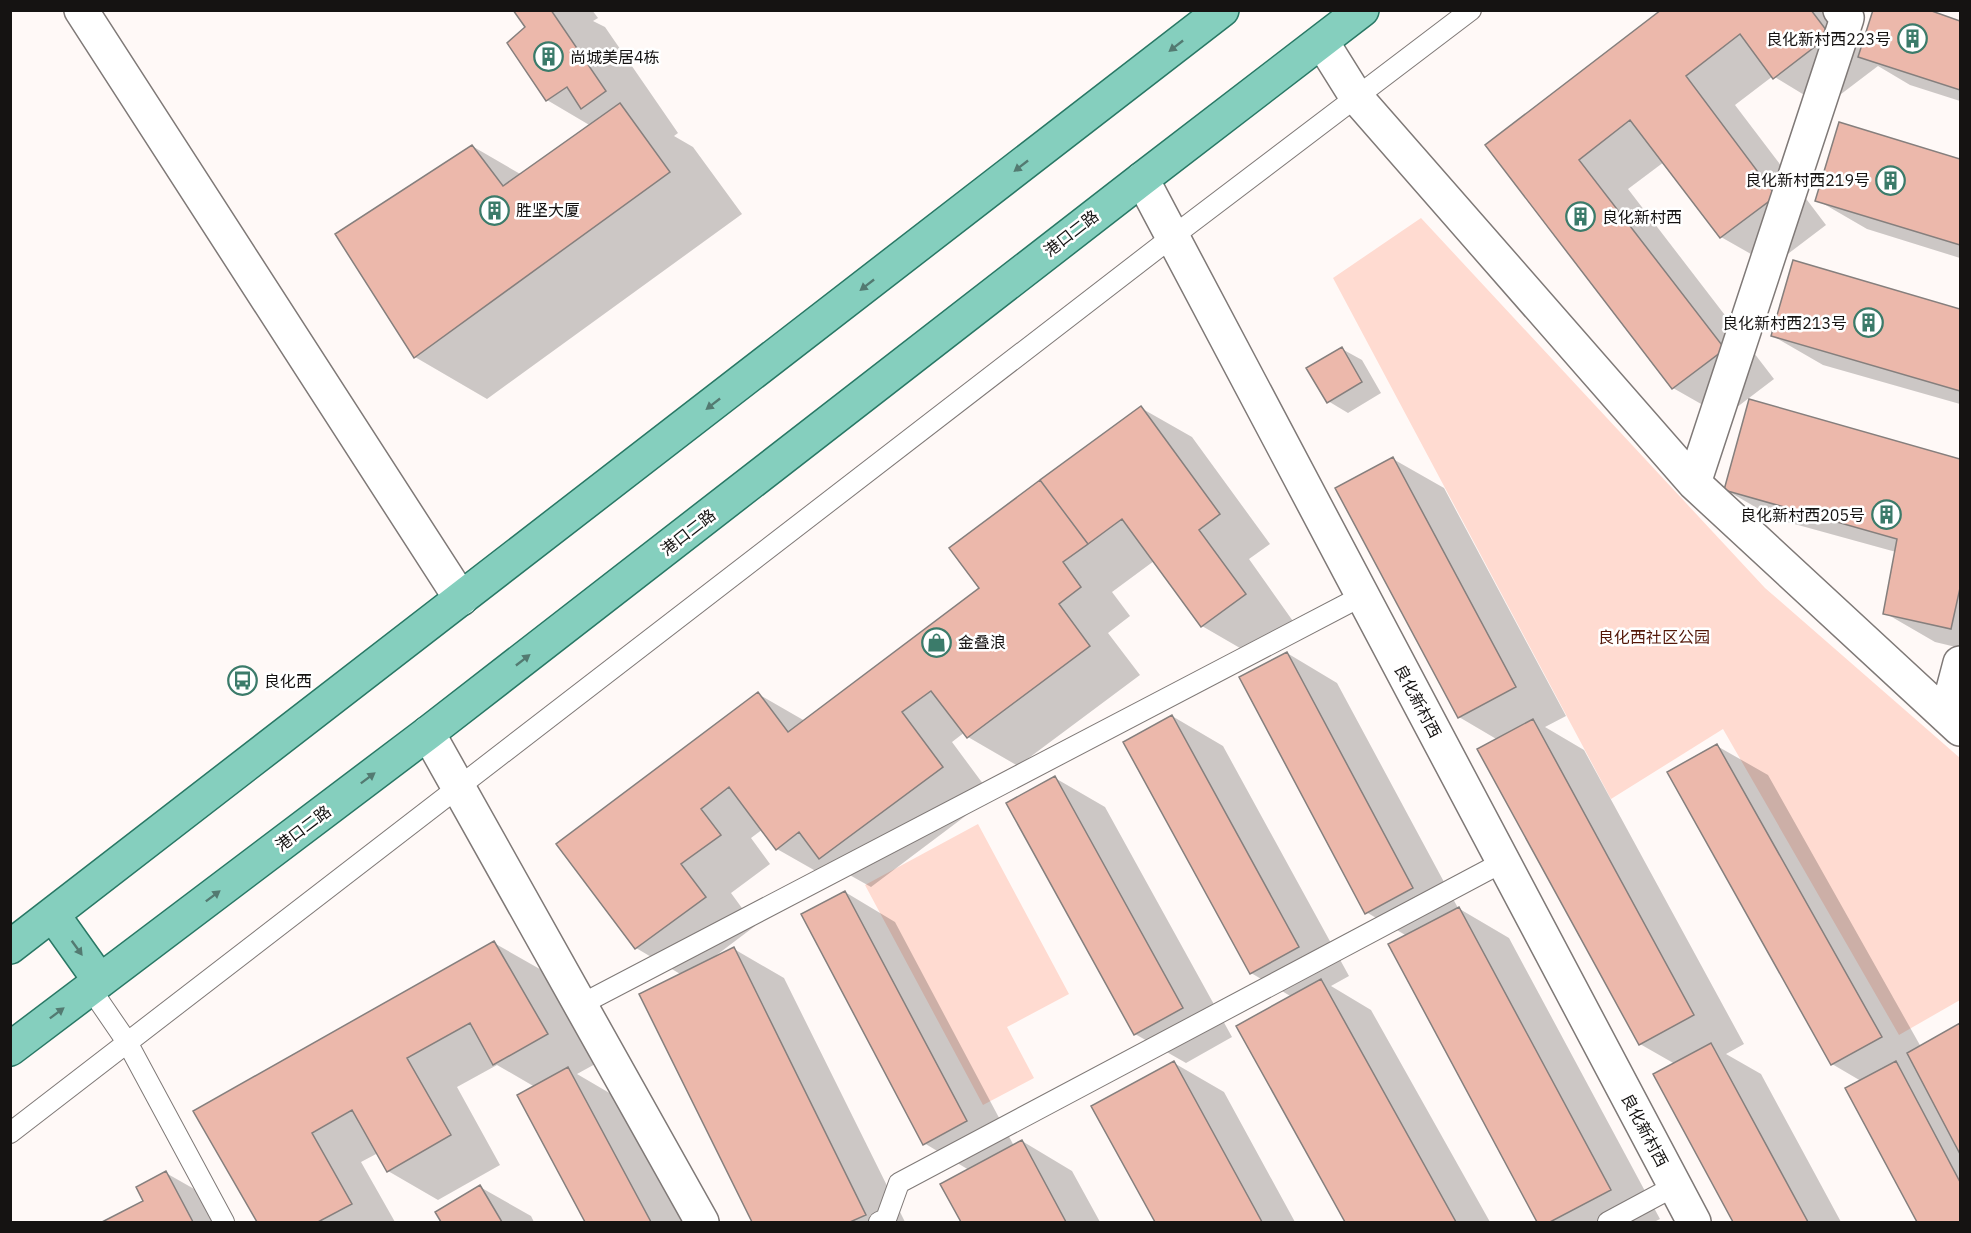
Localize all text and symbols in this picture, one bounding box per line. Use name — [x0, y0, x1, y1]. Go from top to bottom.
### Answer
building icon: 良化新村西223号 — [1896, 23, 1928, 55]
place label: 良化新村西223号 — [1766, 29, 1891, 49]
one-way arrow — [1168, 40, 1183, 52]
building icon: 尚城美居4栋 — [533, 41, 565, 73]
place label: 尚城美居4栋 — [570, 47, 660, 67]
one-way arrow — [1014, 159, 1029, 171]
building icon: 良化新村西219号 — [1875, 164, 1907, 196]
place label: 良化新村西219号 — [1745, 170, 1870, 190]
building icon: 胜坚大厦 — [479, 194, 511, 226]
place label: 胜坚大厦 — [516, 200, 580, 220]
building icon: 良化新村西 — [1565, 201, 1597, 233]
street label: 港口二路 — [1040, 205, 1102, 261]
place label: 良化新村西 — [1602, 207, 1682, 227]
one-way arrow — [859, 279, 875, 292]
building icon: 良化新村西213号 — [1852, 307, 1884, 339]
place label: 良化新村西213号 — [1722, 313, 1847, 333]
one-way arrow — [705, 398, 721, 411]
building icon: 良化新村西205号 — [1870, 499, 1902, 531]
street label: 港口二路 — [657, 504, 719, 560]
place label: 良化新村西205号 — [1740, 505, 1865, 525]
shop icon: 金叠浪 — [921, 626, 953, 658]
park label: 良化西社区公园 — [1598, 627, 1710, 647]
place label: 金叠浪 — [958, 632, 1006, 652]
one-way arrow — [515, 653, 531, 666]
street label: 良化新村西 — [1390, 661, 1446, 741]
bus stop icon: 良化西 — [227, 665, 259, 697]
place label: 良化西 — [264, 671, 312, 691]
one-way arrow — [361, 773, 376, 785]
street label: 港口二路 — [271, 801, 335, 855]
one-way arrow — [204, 890, 220, 902]
one-way arrow — [71, 940, 83, 956]
one-way arrow — [49, 1007, 65, 1020]
street label: 良化新村西 — [1617, 1090, 1673, 1170]

